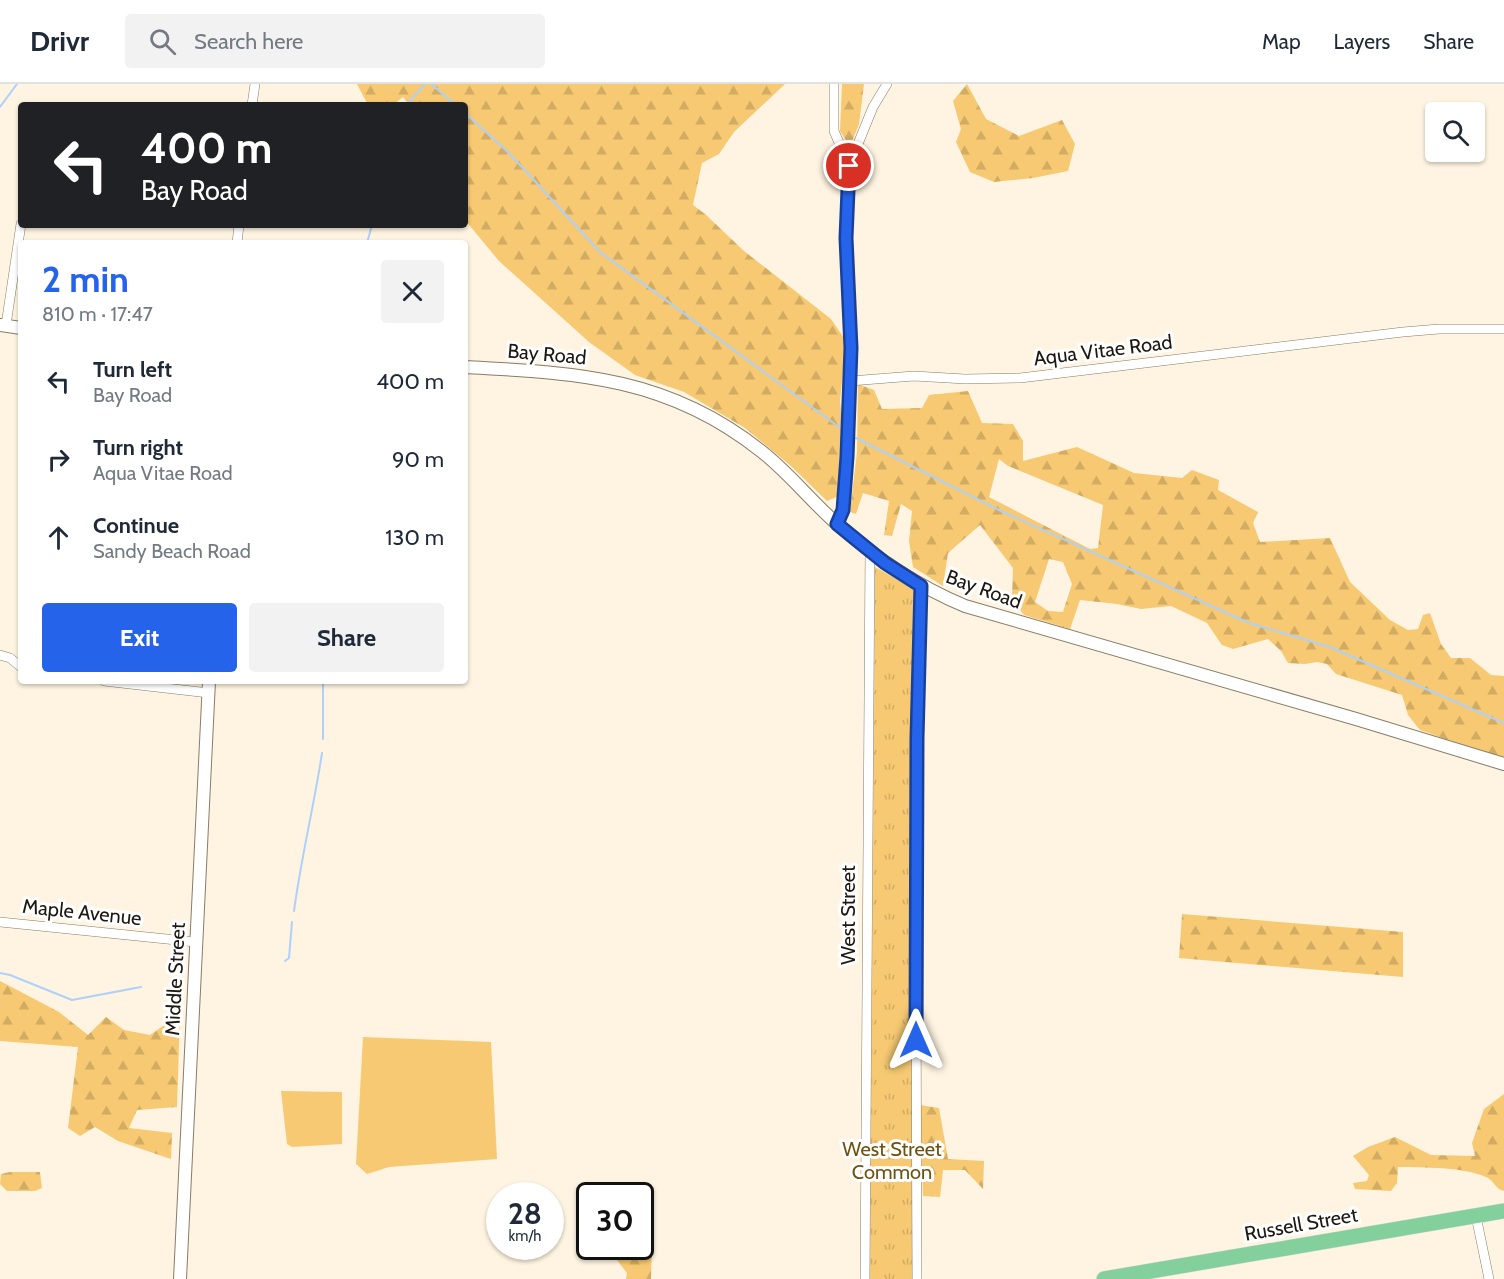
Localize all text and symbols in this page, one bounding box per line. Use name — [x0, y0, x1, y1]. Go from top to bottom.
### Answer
search box — [125, 14, 545, 68]
text: Drivr — [30, 24, 89, 58]
icon: search — [146, 25, 179, 58]
text: Search here — [194, 28, 303, 55]
text: Map — [1262, 29, 1301, 54]
text: Layers — [1334, 29, 1390, 54]
text: Share — [1423, 29, 1474, 54]
map controls — [1425, 102, 1485, 162]
button: search — [1425, 102, 1485, 162]
text: 400 m — [141, 122, 272, 174]
icon: left — [42, 126, 120, 204]
pin — [823, 140, 874, 191]
icon: arrive — [832, 149, 865, 182]
text: Bay Road — [141, 174, 248, 207]
text: 2 min — [42, 257, 129, 301]
button: close — [381, 260, 444, 323]
text: 810 m · 17:47 — [42, 302, 153, 326]
street label: Aqua Vitae Road — [1032, 330, 1174, 370]
street label: Bay Road — [507, 339, 587, 369]
text: Turn left — [93, 356, 172, 383]
icon: left — [42, 365, 75, 398]
text: 400 m — [376, 368, 444, 395]
text: Bay Road — [93, 383, 172, 407]
text: Turn right — [93, 434, 183, 461]
icon: right — [42, 443, 75, 476]
text: 90 m — [392, 446, 444, 473]
text: Aqua Vitae Road — [93, 461, 233, 485]
text: Continue — [93, 512, 179, 539]
icon: ahead — [42, 521, 75, 554]
text: 130 m — [385, 524, 444, 551]
text: Sandy Beach Road — [93, 539, 251, 563]
street label: Bay Road — [943, 564, 1025, 614]
button: Exit — [42, 603, 237, 672]
button: Share — [249, 603, 444, 672]
street label: West Street — [836, 865, 860, 965]
street label: Maple Avenue — [21, 894, 143, 930]
street label: Middle Street — [160, 922, 190, 1036]
position arrow — [884, 1008, 948, 1072]
park label: West Street Common — [842, 1137, 942, 1184]
speed limit sign: 30 — [576, 1182, 654, 1260]
text: 28 — [508, 1195, 542, 1232]
street label: Russell Street — [1243, 1202, 1360, 1246]
text: km/h — [509, 1227, 541, 1245]

